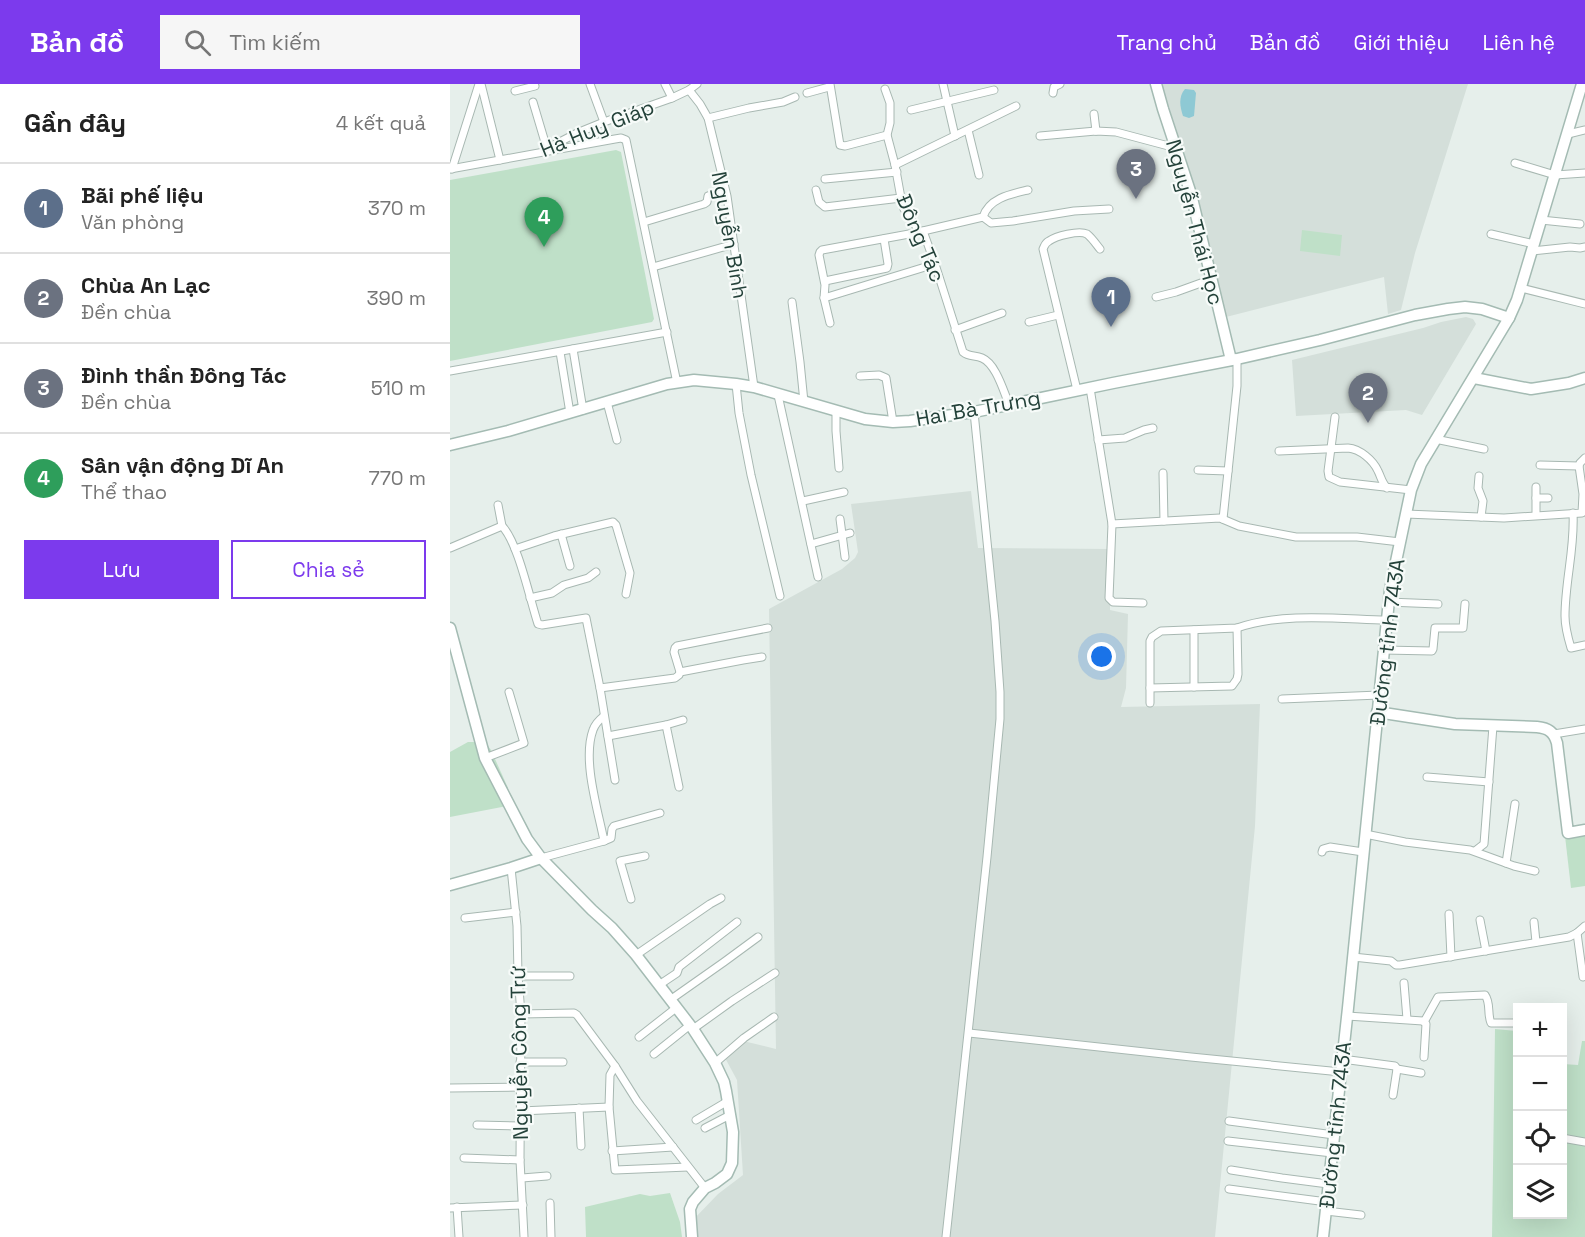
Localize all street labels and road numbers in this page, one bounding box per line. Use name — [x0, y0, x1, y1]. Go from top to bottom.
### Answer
street label: Hà Huy Giáp — [536, 93, 658, 163]
street label: Nguyễn Thái Học — [1160, 136, 1230, 308]
street label: Nguyễn Bính — [706, 169, 754, 301]
street label: Đông Tác — [890, 190, 952, 286]
street label: Hai Bà Trưng — [914, 384, 1042, 432]
street label: Đường tỉnh 743A — [1363, 557, 1411, 727]
street label: Nguyễn Công Trứ — [504, 966, 534, 1140]
street label: Đường tỉnh 743A — [1313, 1040, 1357, 1210]

